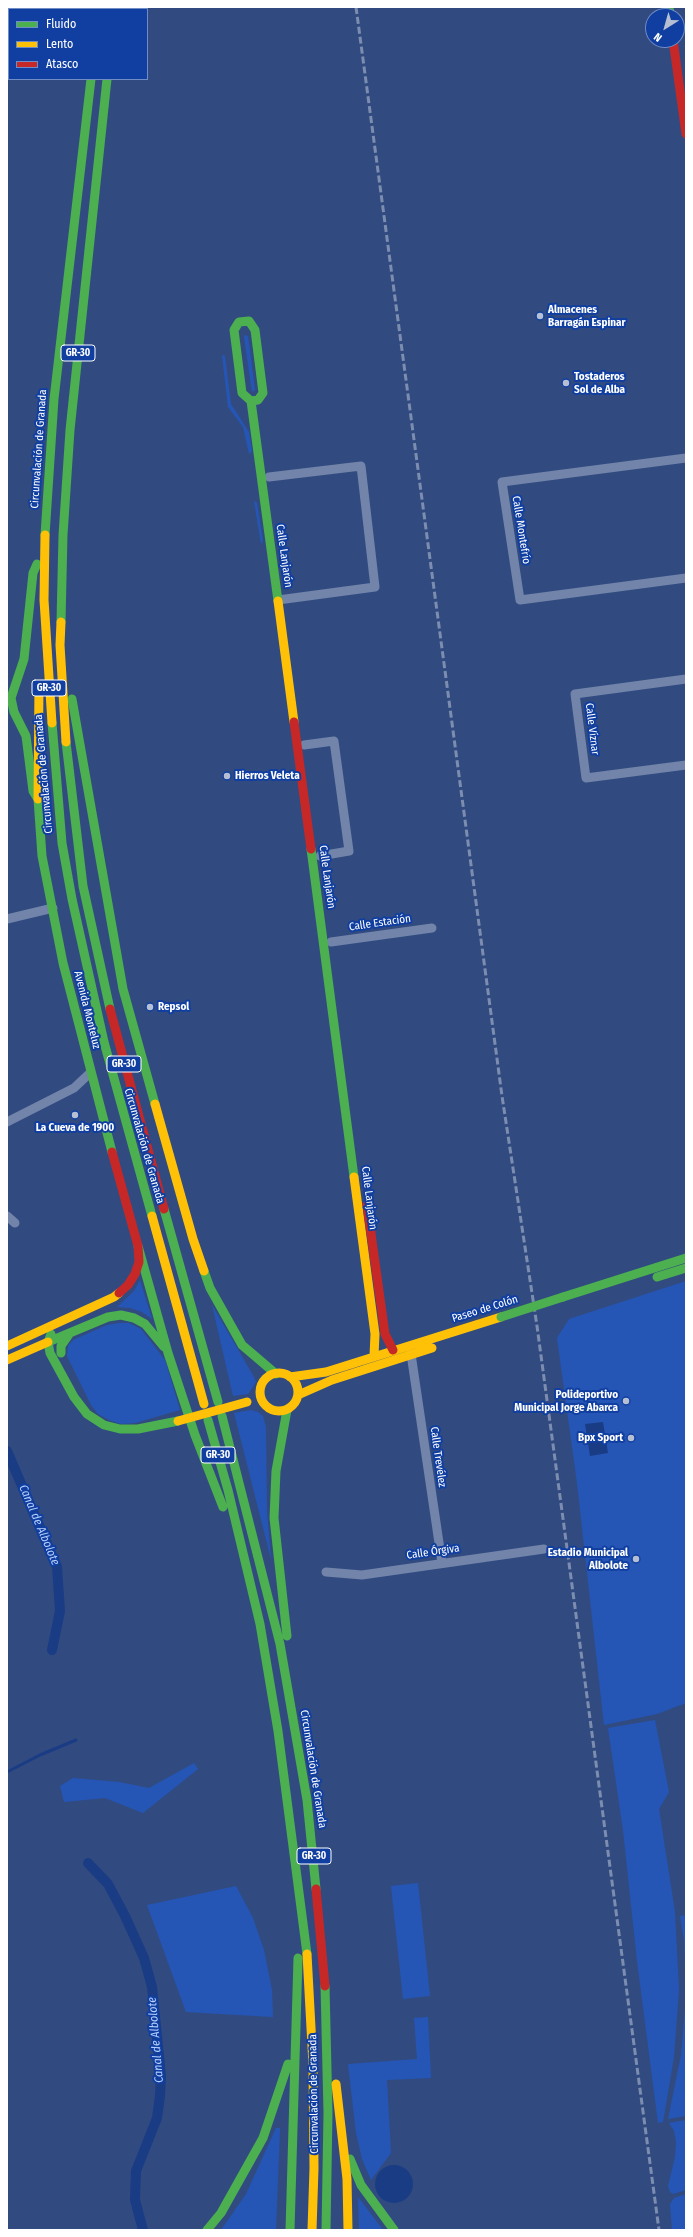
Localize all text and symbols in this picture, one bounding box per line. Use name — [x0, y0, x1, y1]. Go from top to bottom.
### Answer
legend — [8, 8, 148, 80]
north arrow — [645, 8, 685, 48]
text: Fluido — [46, 17, 76, 31]
text: N — [652, 30, 665, 44]
text: Lento — [46, 37, 73, 51]
text: Atasco — [46, 57, 78, 71]
place label: Almacenes Barragán Espinar — [548, 303, 625, 329]
marker: Almacenes Barragán Espinar — [535, 311, 545, 321]
road number: GR-30 — [61, 345, 95, 361]
place label: Tostaderos Sol de Alba — [574, 370, 625, 396]
marker: Tostaderos Sol de Alba — [561, 378, 571, 388]
street label: Circunvalación de Granada — [28, 389, 50, 509]
street label: Calle Montefrío — [509, 495, 533, 565]
street label: Calle Lanjarón — [273, 523, 295, 589]
road number: GR-30 — [32, 680, 66, 696]
street label: Calle Víznar — [582, 702, 602, 756]
street label: Circunvalación de Granada — [32, 714, 56, 834]
place label: Hierros Veleta — [235, 769, 300, 783]
marker: Hierros Veleta — [222, 771, 232, 781]
street label: Calle Lanjarón — [316, 844, 338, 910]
street label: Calle Estación — [348, 912, 412, 934]
street label: Avenida Monteluz — [71, 970, 103, 1050]
place label: Repsol — [158, 1000, 189, 1014]
marker: Repsol — [145, 1002, 155, 1012]
road number: GR-30 — [107, 1056, 141, 1072]
street label: Circunvalación de Granada — [121, 1087, 167, 1205]
marker: La Cueva de 1900 — [70, 1110, 80, 1120]
place label: La Cueva de 1900 — [36, 1121, 114, 1135]
street label: Calle Lanjarón — [359, 1166, 379, 1230]
street label: Paseo de Colón — [450, 1293, 520, 1325]
place label: Polideportivo Municipal Jorge Abarca — [514, 1388, 618, 1414]
marker: Polideportivo Municipal Jorge Abarca — [621, 1396, 631, 1406]
street label: Calle Trevélez — [427, 1426, 449, 1488]
place label: Bpx Sport — [578, 1431, 623, 1445]
marker: Bpx Sport — [626, 1433, 636, 1443]
road number: GR-30 — [201, 1447, 235, 1463]
water label: Canal de Albolote — [16, 1483, 62, 1567]
street label: Calle Órgiva — [406, 1542, 460, 1562]
place label: Estadio Municipal Albolote — [548, 1546, 628, 1572]
marker: Estadio Municipal Albolote — [631, 1554, 641, 1564]
street label: Circunvalación de Granada — [297, 1709, 329, 1829]
road number: GR-30 — [297, 1848, 331, 1864]
water label: Canal de Albolote — [145, 1997, 167, 2083]
street label: Circunvalación de Granada — [306, 2034, 322, 2154]

